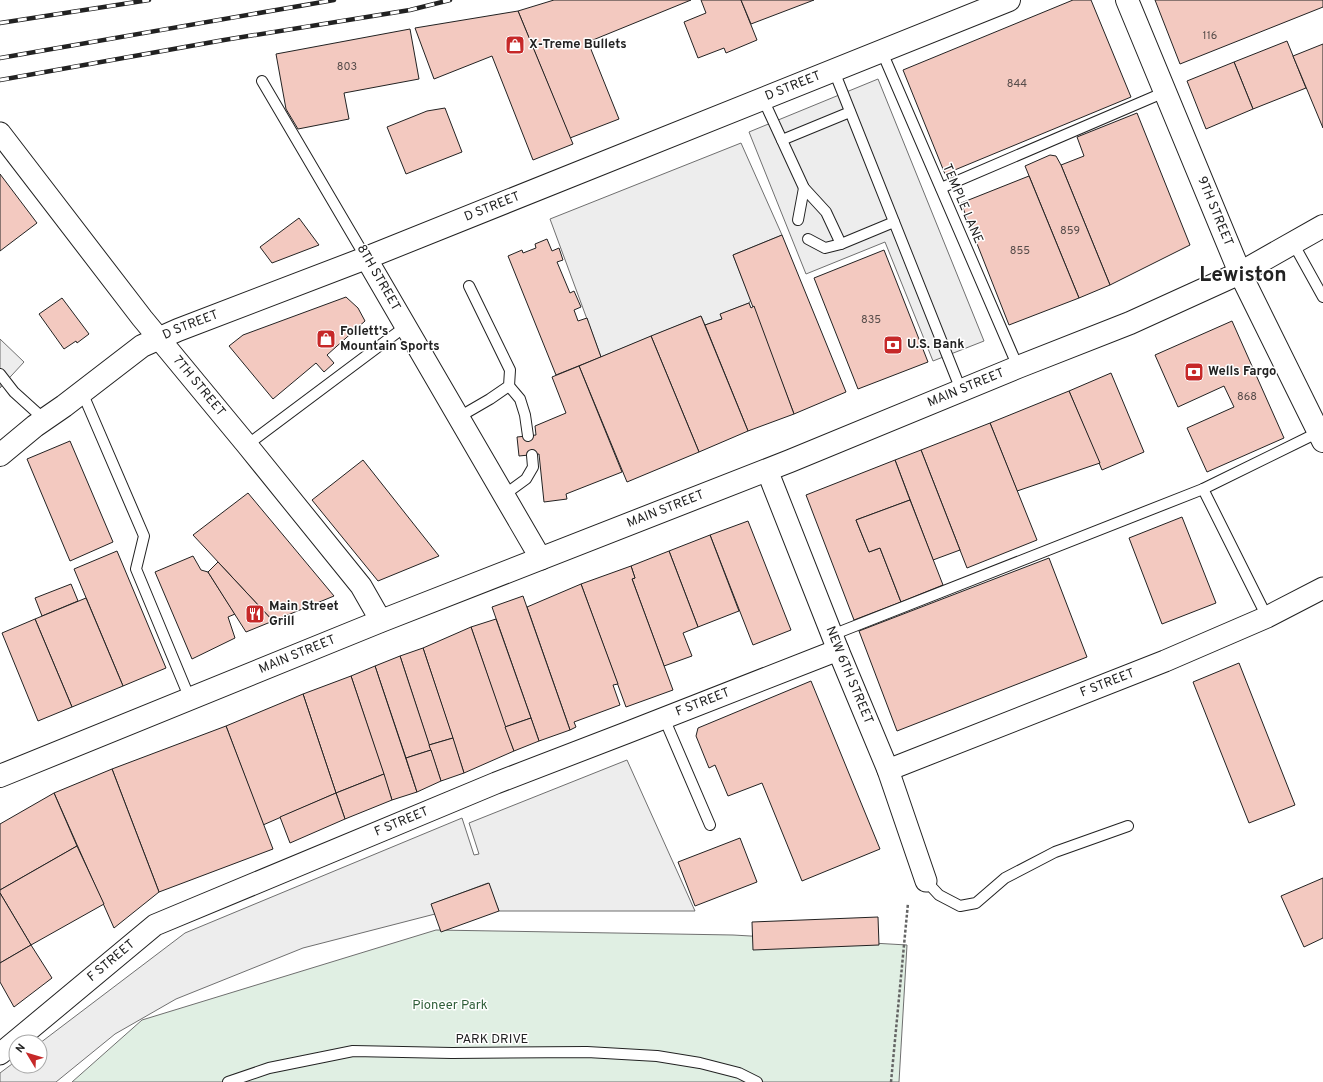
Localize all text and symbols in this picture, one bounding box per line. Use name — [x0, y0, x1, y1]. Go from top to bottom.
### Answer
house number: 116 — [1203, 29, 1217, 43]
shop icon: X-Treme Bullets — [504, 34, 526, 56]
place label: X-Treme Bullets — [529, 37, 627, 53]
house number: 803 — [337, 60, 357, 74]
street label: D STREET — [763, 68, 823, 105]
house number: 844 — [1007, 77, 1027, 91]
street label: TEMPLE LANE — [938, 162, 986, 246]
street label: 9TH STREET — [1193, 174, 1236, 249]
street label: D STREET — [462, 189, 523, 226]
house number: 859 — [1060, 224, 1080, 238]
street label: 8TH STREET — [353, 242, 403, 314]
house number: 855 — [1010, 244, 1030, 258]
district label: Lewiston — [1199, 262, 1287, 289]
street label: D STREET — [160, 307, 221, 344]
house number: 835 — [861, 313, 881, 327]
place label: Follett's Mountain Sports — [340, 324, 440, 355]
shop icon: Follett's Mountain Sports — [315, 328, 337, 350]
bank icon: U.S. Bank — [882, 334, 904, 356]
place label: U.S. Bank — [907, 337, 964, 353]
street label: 7TH STREET — [169, 353, 228, 420]
bank icon: Wells Fargo — [1183, 361, 1205, 383]
place label: Wells Fargo — [1208, 364, 1276, 380]
street label: MAIN STREET — [925, 365, 1007, 411]
house number: 868 — [1237, 390, 1257, 404]
street label: MAIN STREET — [625, 487, 707, 532]
place label: Main Street Grill — [269, 599, 339, 630]
restaurant icon: Main Street Grill — [244, 603, 266, 625]
street label: NEW 6TH STREET — [822, 624, 876, 727]
street label: MAIN STREET — [257, 632, 338, 678]
street label: F STREET — [1078, 666, 1137, 701]
street label: F STREET — [673, 685, 733, 721]
street label: F STREET — [372, 804, 431, 841]
street label: F STREET — [84, 937, 139, 986]
park label: Pioneer Park — [412, 998, 488, 1014]
street label: PARK DRIVE — [456, 1032, 528, 1048]
north arrow — [8, 1034, 48, 1074]
text: N — [13, 1041, 29, 1056]

